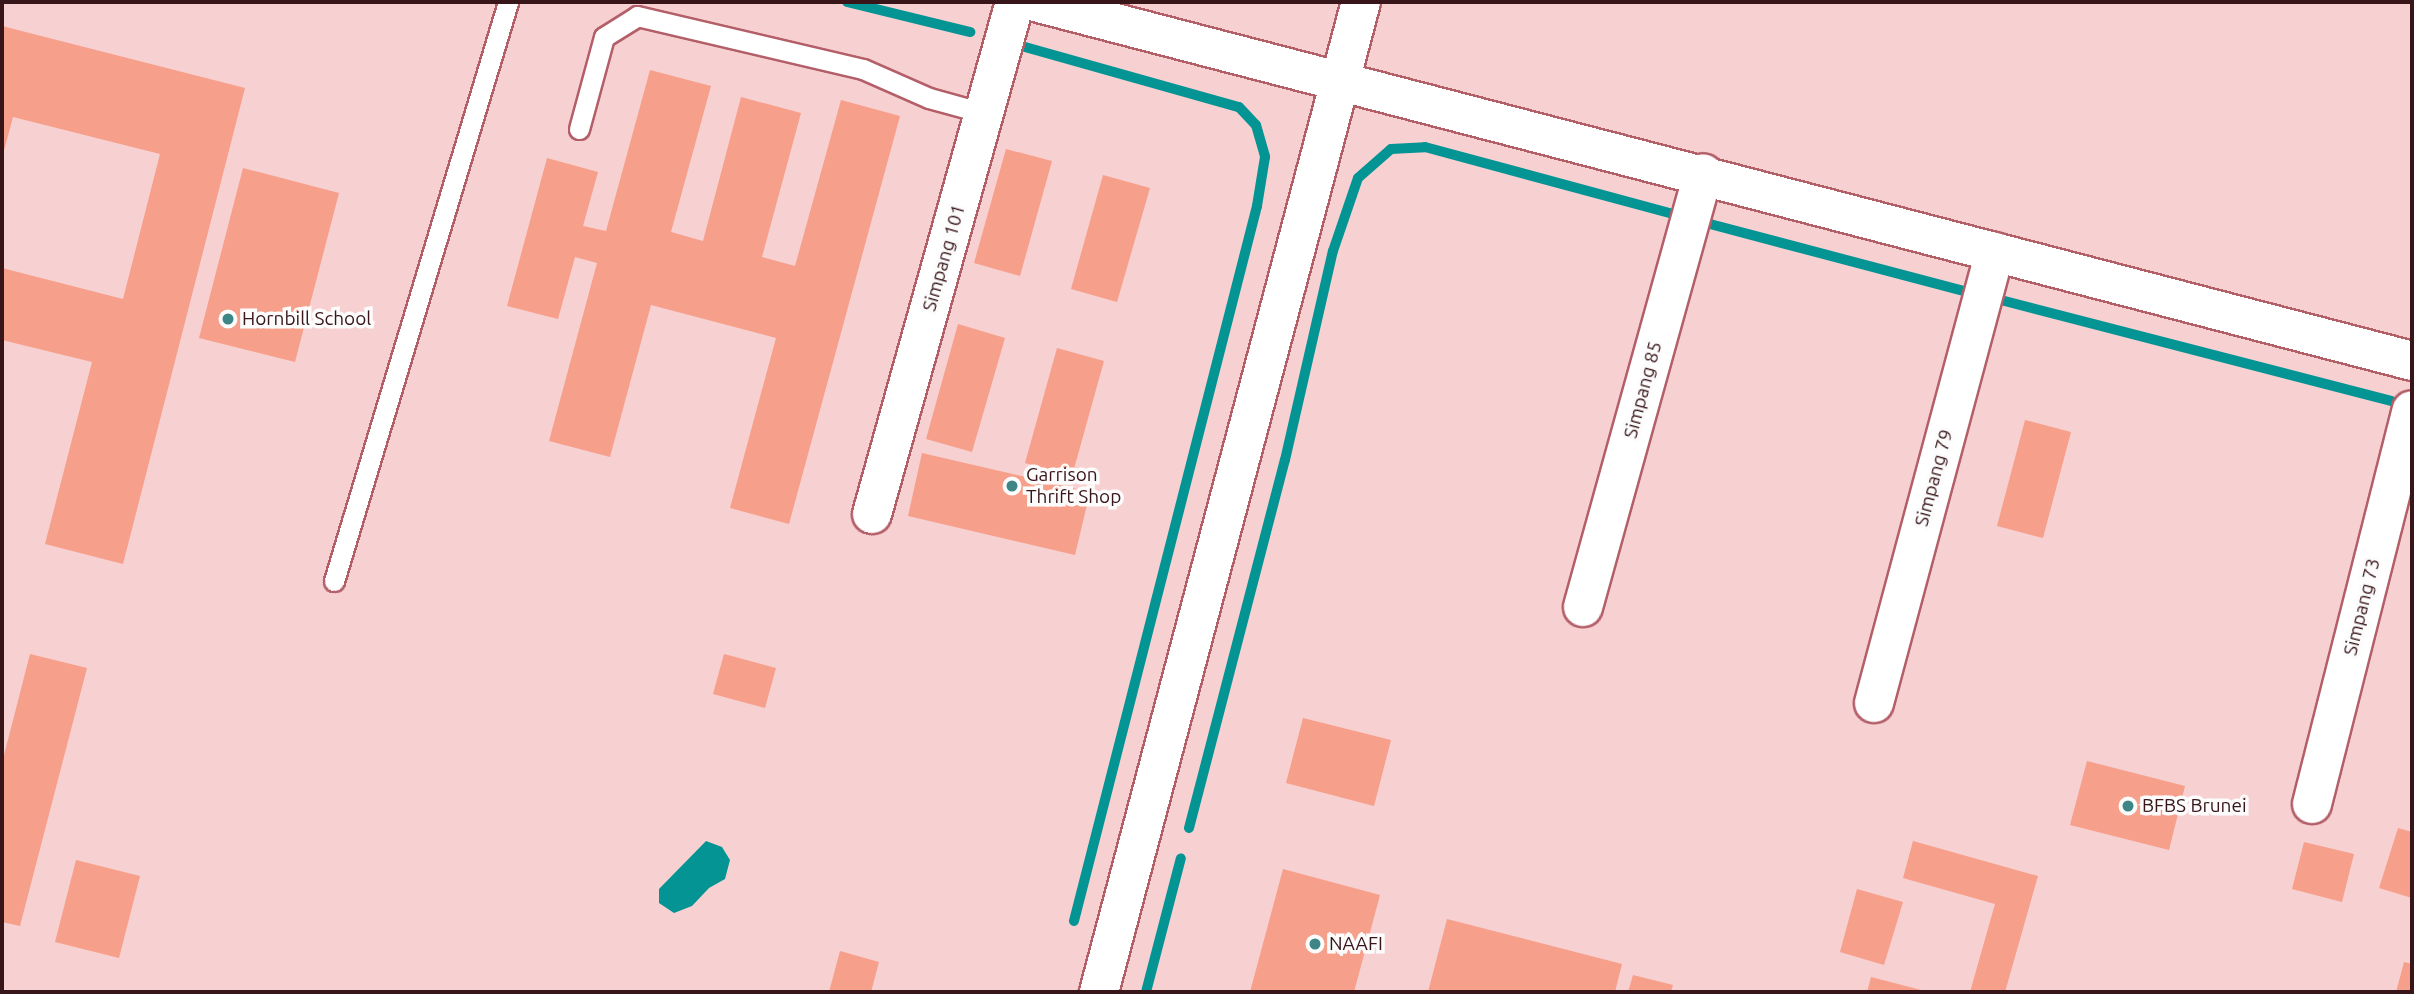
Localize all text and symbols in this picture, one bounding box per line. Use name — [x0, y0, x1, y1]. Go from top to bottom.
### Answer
street label: Simpang 101 — [918, 202, 970, 314]
place label: Hornbill School — [242, 308, 371, 330]
marker: Hornbill School — [220, 311, 236, 327]
street label: Simpang 85 — [1619, 339, 1667, 441]
street label: Simpang 79 — [1910, 427, 1958, 529]
place label: Garrison Thrift Shop — [1026, 464, 1121, 508]
marker: Garrison Thrift Shop — [1004, 478, 1020, 494]
street label: Simpang 73 — [2339, 556, 2385, 658]
place label: BFBS Brunei — [2142, 795, 2246, 817]
marker: BFBS Brunei — [2120, 798, 2136, 814]
place label: NAAFI — [1329, 933, 1383, 955]
marker: NAAFI — [1307, 936, 1323, 952]

